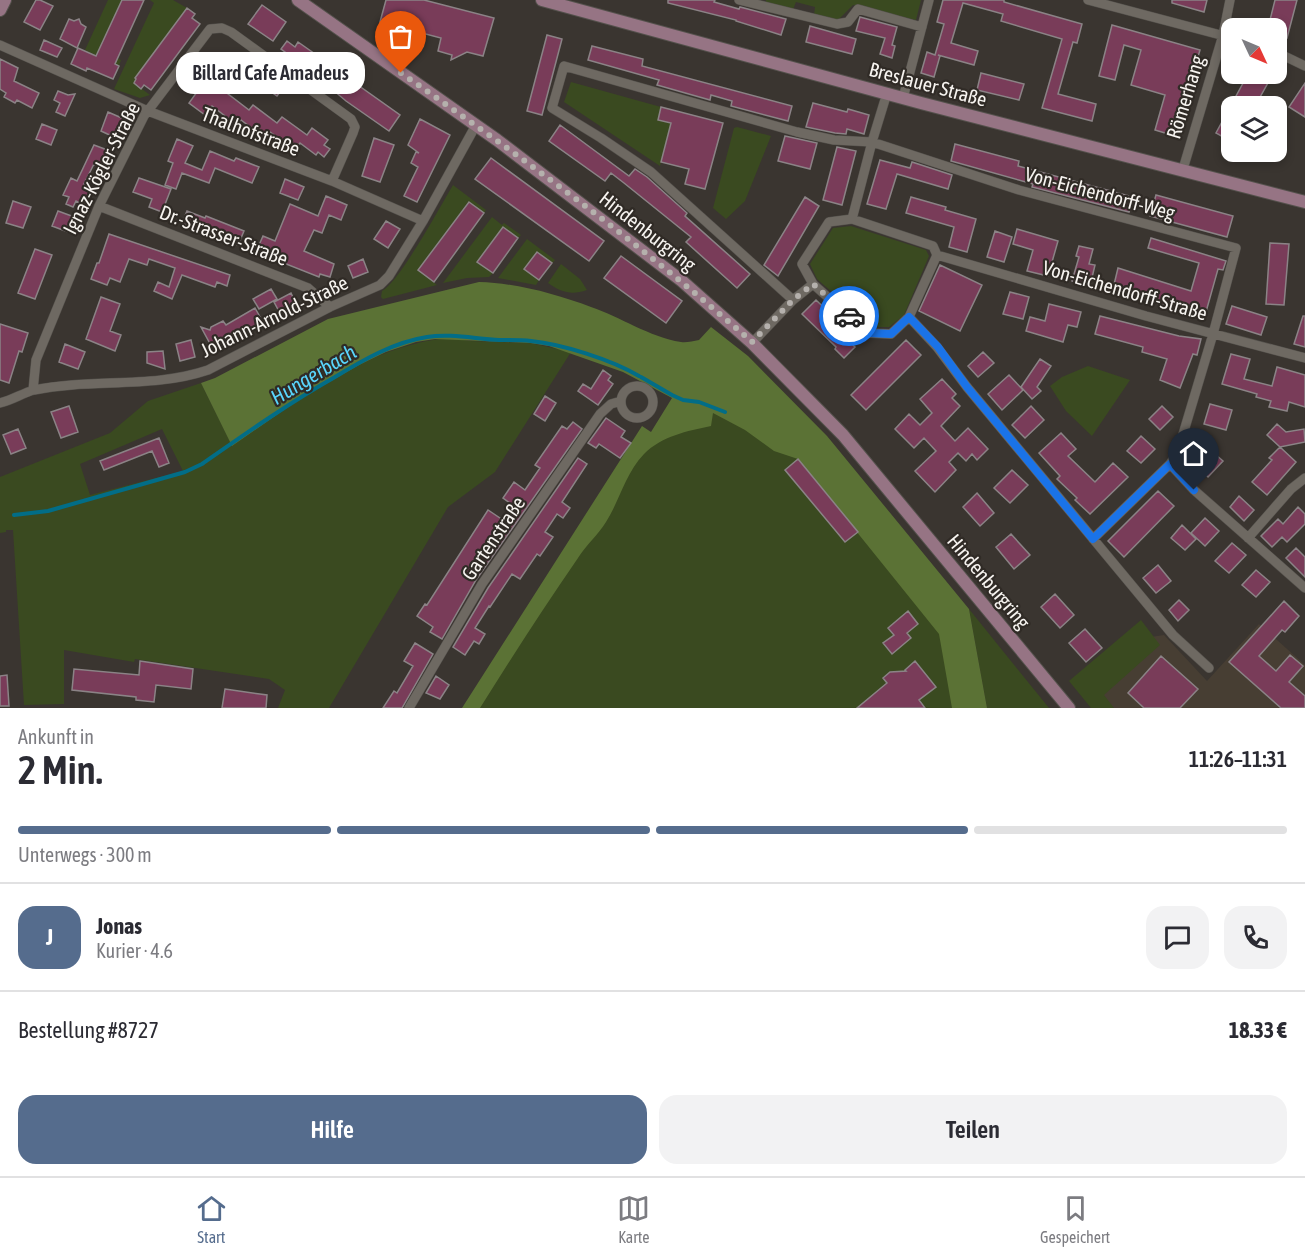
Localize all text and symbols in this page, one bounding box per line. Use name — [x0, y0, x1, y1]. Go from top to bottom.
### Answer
pin — [375, 11, 426, 73]
north arrow — [1221, 18, 1287, 84]
map controls — [1221, 18, 1287, 162]
icon: bag — [384, 20, 417, 53]
callout: Billard Cafe Amadeus — [176, 52, 365, 94]
street label: Römerhang — [1161, 52, 1209, 142]
street label: Breslauer Straße — [867, 57, 989, 111]
text: Billard Cafe Amadeus — [192, 61, 349, 84]
button: layers — [1221, 96, 1287, 162]
street label: Ignaz-Kögler-Straße — [58, 98, 144, 238]
street label: Thalhofstraße — [199, 102, 303, 160]
street label: Von-Eichendorff-Weg — [1022, 162, 1178, 224]
street label: Hindenburgring — [595, 186, 701, 276]
street label: Dr.-Strasser-Straße — [157, 200, 291, 270]
street label: Von-Eichendorff-Straße — [1040, 255, 1210, 325]
street label: Johann-Arnold-Straße — [197, 270, 351, 362]
courier — [819, 286, 879, 346]
icon: car — [833, 300, 866, 333]
water label: Hungerbach — [266, 339, 360, 409]
pin — [1168, 428, 1219, 490]
icon: home — [1177, 437, 1210, 470]
street label: Gartenstraße — [457, 492, 529, 584]
street label: Hindenburgring — [943, 529, 1035, 633]
text: Ankunft in — [18, 725, 94, 748]
text: 11:26–11:31 — [1189, 746, 1287, 772]
text: 2 Min. — [18, 748, 103, 792]
text: Unterwegs · 300 m — [18, 843, 152, 866]
button: chat — [1146, 906, 1209, 969]
button: phone — [1224, 906, 1287, 969]
text: Jonas — [96, 913, 142, 939]
text: J — [46, 924, 53, 950]
text: Kurier · 4.6 — [96, 939, 173, 962]
text: Bestellung #8727 — [18, 1017, 159, 1043]
text: 18.33 € — [1229, 1017, 1287, 1043]
button: Hilfe — [18, 1095, 647, 1164]
button: Teilen — [659, 1095, 1287, 1164]
tab: Start — [195, 1192, 228, 1246]
tab: Karte — [617, 1192, 650, 1246]
tab: Gespeichert — [1040, 1192, 1110, 1246]

